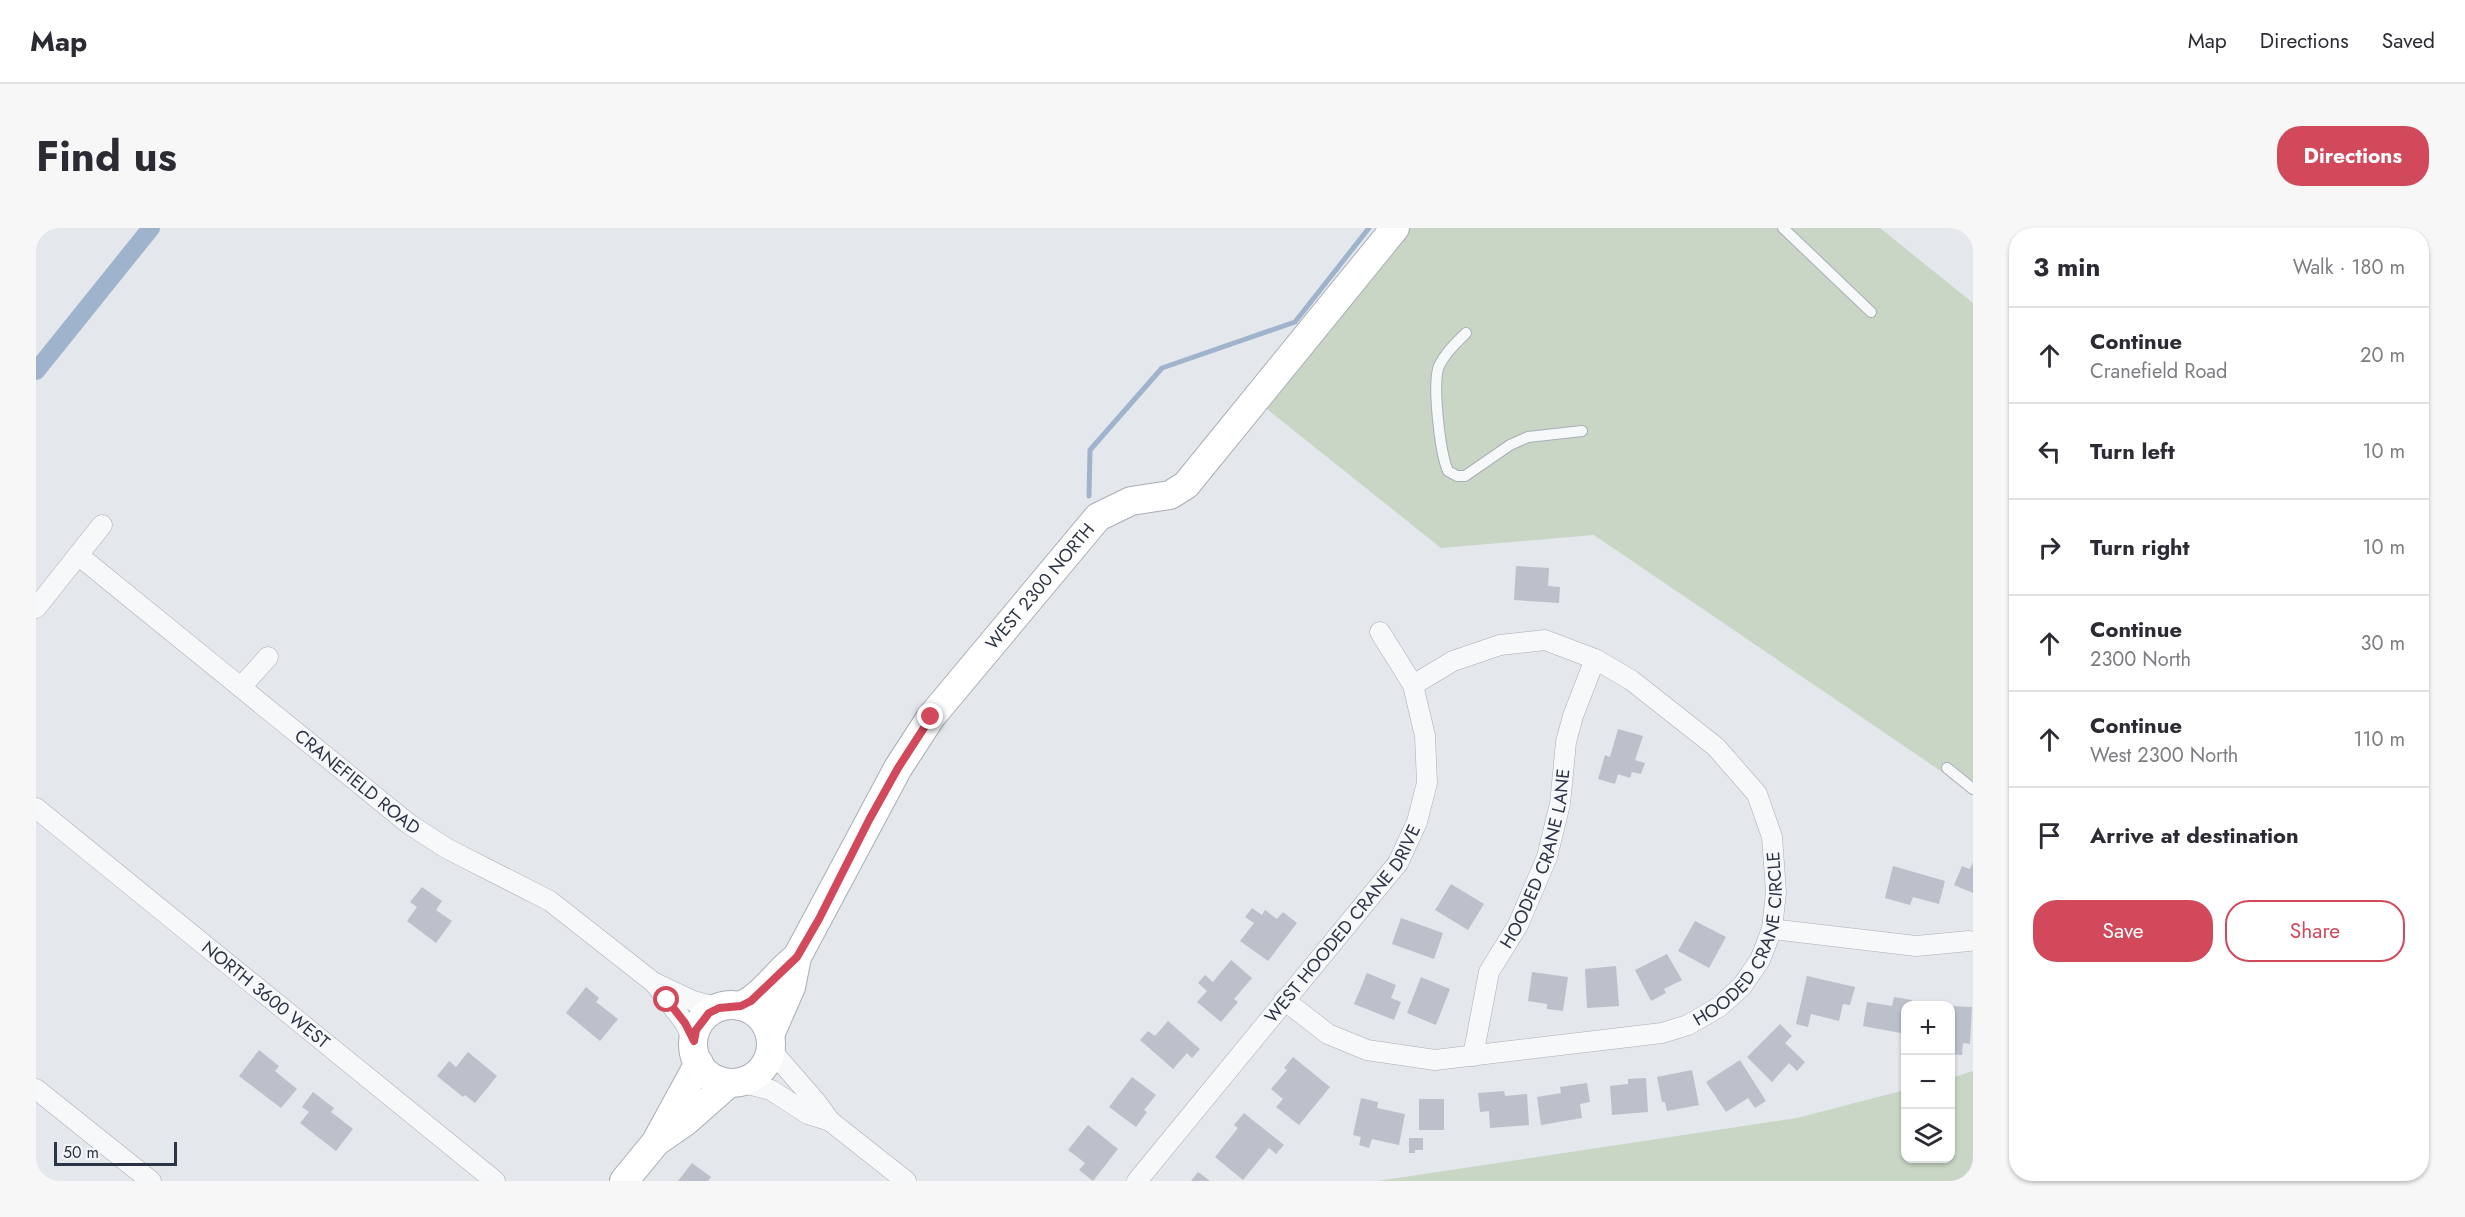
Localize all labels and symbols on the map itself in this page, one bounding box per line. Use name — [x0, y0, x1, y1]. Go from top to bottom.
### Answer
street label: WEST 2300 NORTH — [979, 518, 1101, 656]
route end — [917, 703, 943, 729]
street label: CRANEFIELD ROAD — [289, 723, 425, 841]
street label: HOODED CRANE LANE — [1494, 768, 1576, 953]
street label: WEST HOODED CRANE DRIVE — [1259, 820, 1427, 1029]
street label: HOODED CRANE CIRCLE — [1688, 851, 1789, 1032]
street label: NORTH 3600 WEST — [196, 935, 336, 1055]
route start — [653, 986, 679, 1012]
scale bar — [54, 1139, 177, 1166]

